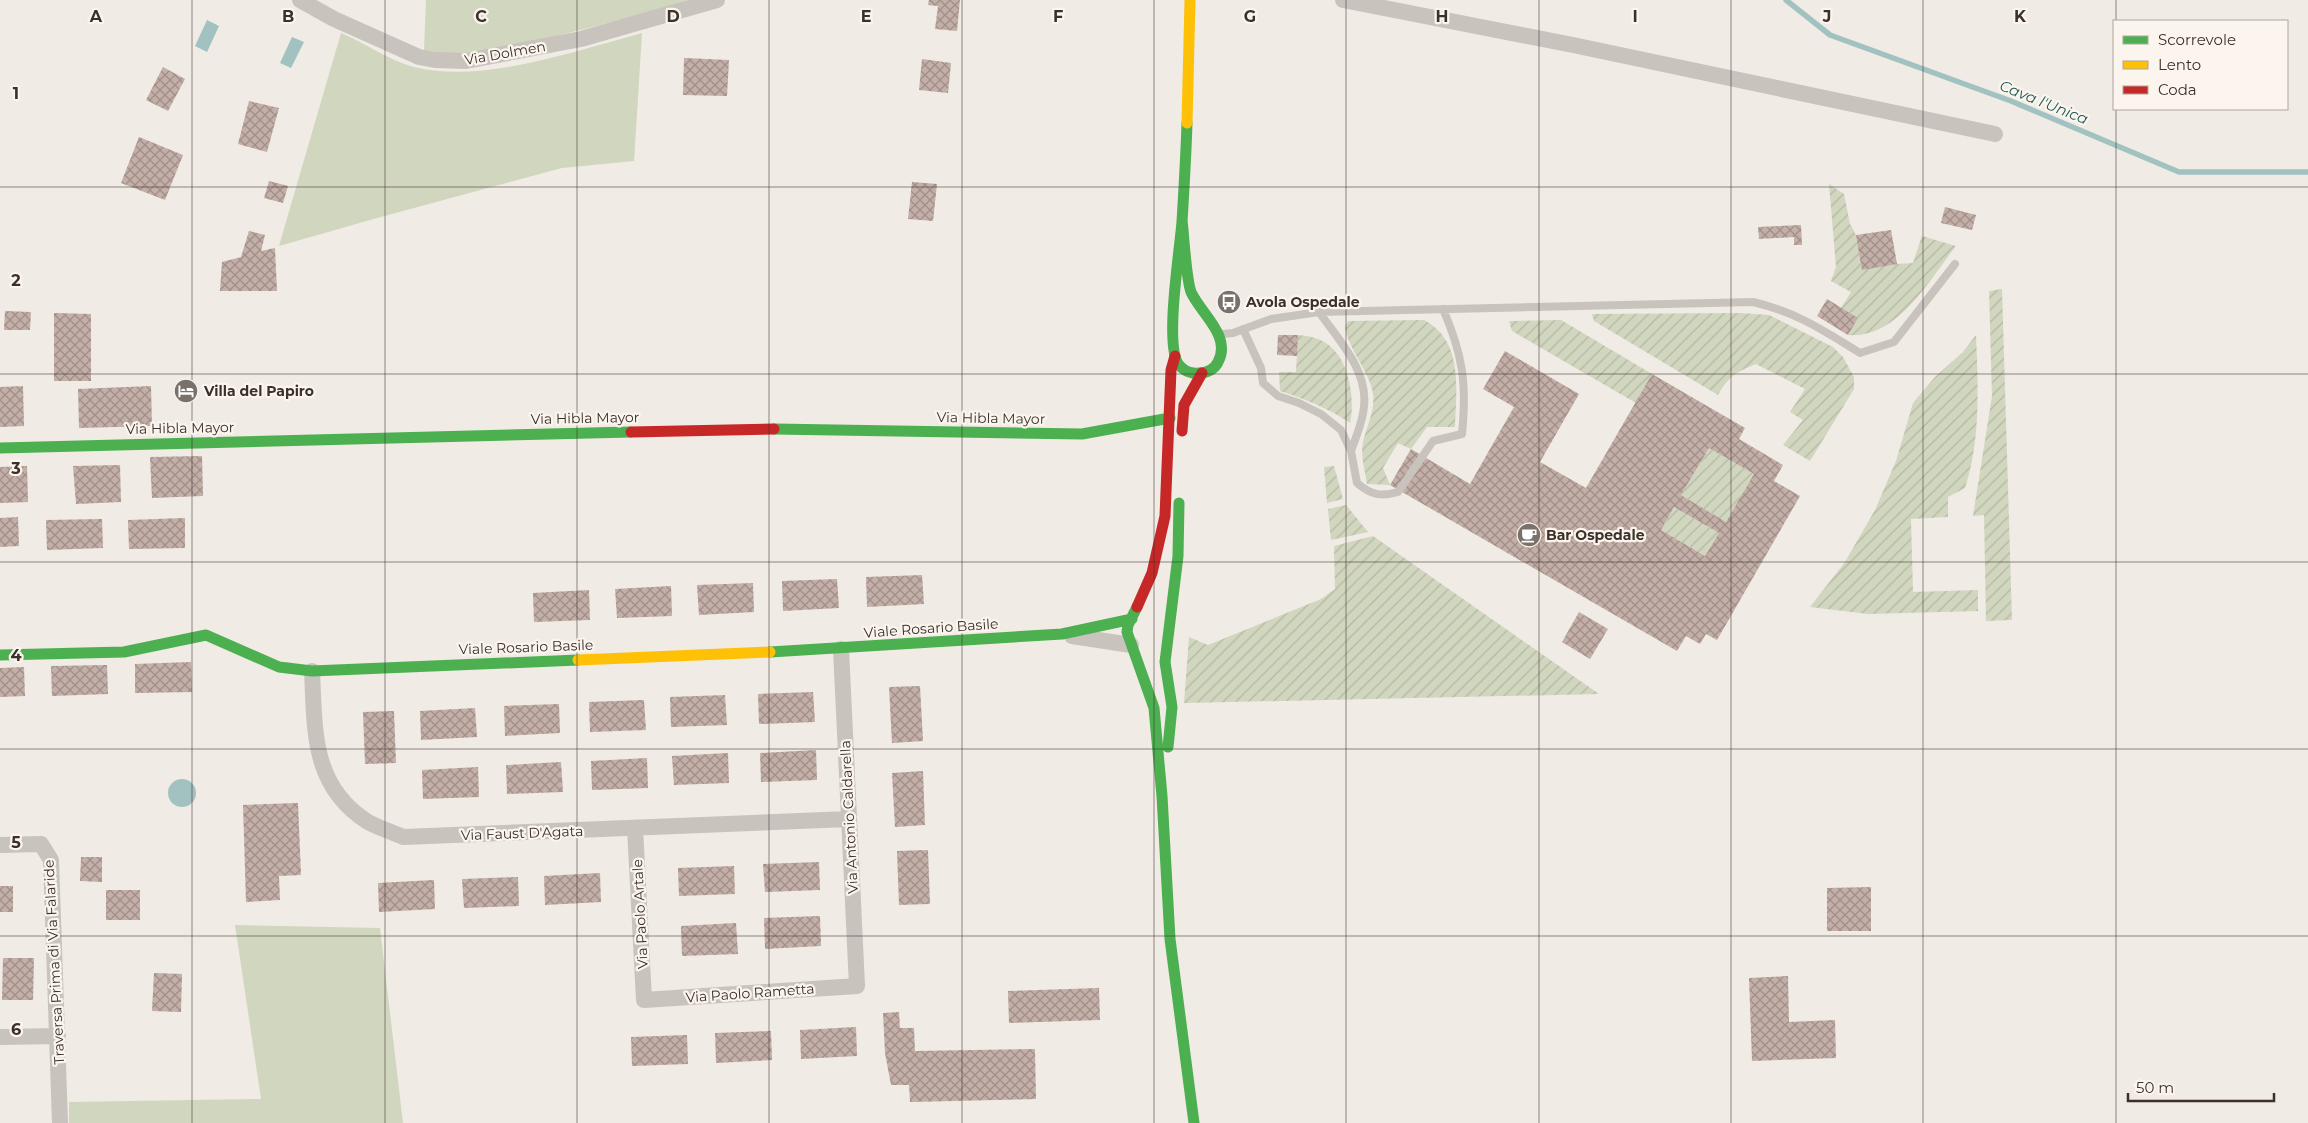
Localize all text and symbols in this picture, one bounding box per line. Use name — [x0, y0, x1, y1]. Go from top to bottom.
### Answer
text: A — [89, 7, 103, 26]
text: B — [282, 7, 294, 26]
text: C — [475, 7, 487, 26]
text: D — [666, 7, 680, 26]
text: E — [861, 7, 871, 26]
text: F — [1053, 7, 1063, 26]
text: G — [1244, 7, 1256, 26]
text: H — [1436, 7, 1448, 26]
text: I — [1632, 7, 1638, 26]
text: J — [1822, 7, 1831, 26]
text: K — [2014, 7, 2027, 26]
legend — [2113, 20, 2288, 110]
text: Scorrevole — [2158, 30, 2236, 49]
street label: Via Dolmen — [463, 37, 547, 69]
text: Lento — [2158, 55, 2201, 74]
water label: Cava l'Unica — [1997, 76, 2091, 128]
text: Coda — [2158, 80, 2197, 99]
text: 1 — [13, 84, 19, 103]
text: 2 — [11, 271, 21, 290]
bus stop icon: Avola Ospedale — [1216, 289, 1242, 315]
place label: Avola Ospedale — [1245, 293, 1360, 311]
hotel icon: Villa del Papiro — [173, 378, 199, 404]
place label: Villa del Papiro — [203, 382, 314, 400]
street label: Via Hibla Mayor — [531, 408, 640, 428]
street label: Via Hibla Mayor — [937, 408, 1046, 428]
street label: Via Hibla Mayor — [126, 418, 235, 438]
text: 3 — [10, 459, 21, 478]
cafe icon: Bar Ospedale — [1516, 522, 1542, 548]
place label: Bar Ospedale — [1546, 526, 1645, 544]
street label: Viale Rosario Basile — [863, 614, 999, 642]
street label: Viale Rosario Basile — [458, 636, 594, 658]
text: 4 — [10, 646, 22, 665]
street label: Via Antonio Caldarella — [836, 740, 862, 894]
street label: Via Faust D'Agata — [460, 822, 584, 844]
text: 5 — [11, 833, 21, 852]
street label: Traversa Prima di Via Falaride — [40, 859, 68, 1065]
street label: Via Paolo Artale — [628, 859, 652, 969]
street label: Via Paolo Rametta — [685, 980, 815, 1006]
text: 6 — [11, 1020, 21, 1039]
scale bar — [2128, 1070, 2274, 1102]
text: 50 m — [2136, 1078, 2174, 1097]

